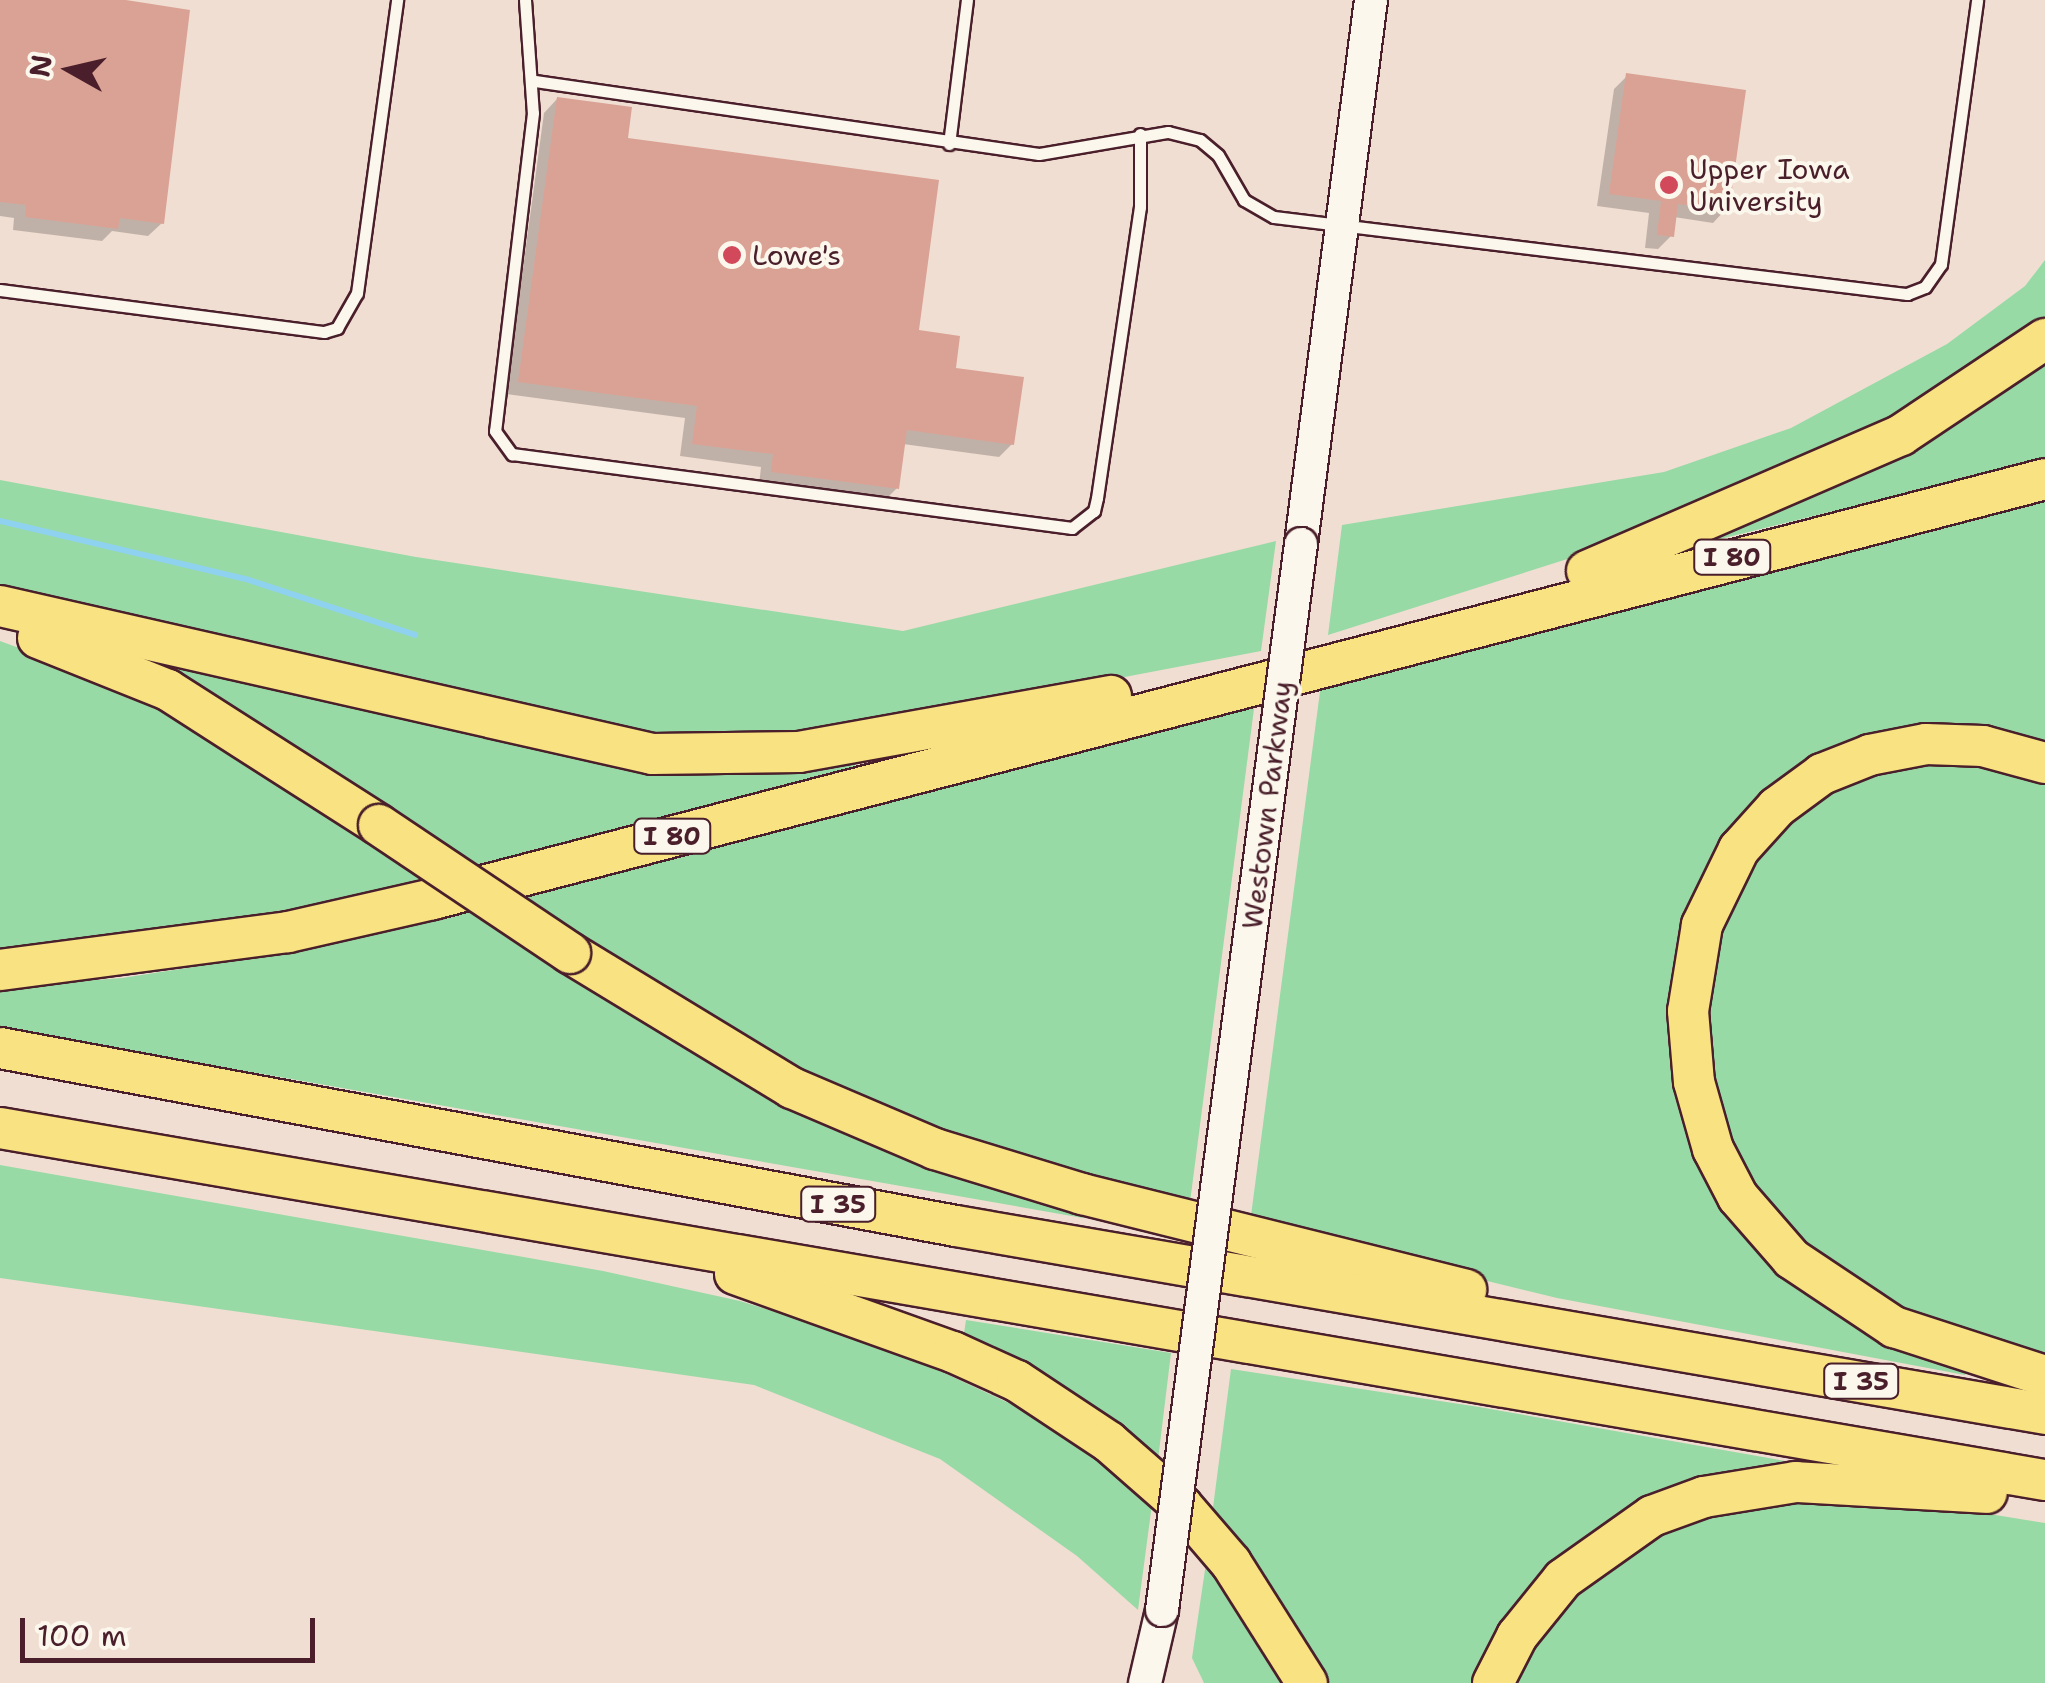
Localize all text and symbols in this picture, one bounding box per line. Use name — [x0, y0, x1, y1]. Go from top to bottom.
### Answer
north arrow — [20, 20, 120, 120]
text: N — [20, 52, 61, 79]
place label: Upper Iowa University — [1689, 152, 1850, 218]
marker: Upper Iowa University — [1658, 174, 1680, 196]
place label: Lowe's — [752, 238, 841, 272]
marker: Lowe's — [721, 244, 743, 266]
road number: I 80 — [1692, 537, 1772, 577]
street label: Westown Parkway — [1235, 679, 1299, 931]
road number: I 80 — [632, 816, 712, 856]
road number: I 35 — [798, 1184, 878, 1224]
road number: I 35 — [1821, 1361, 1901, 1401]
scale bar — [25, 1598, 320, 1660]
text: 100 m — [37, 1615, 127, 1656]

